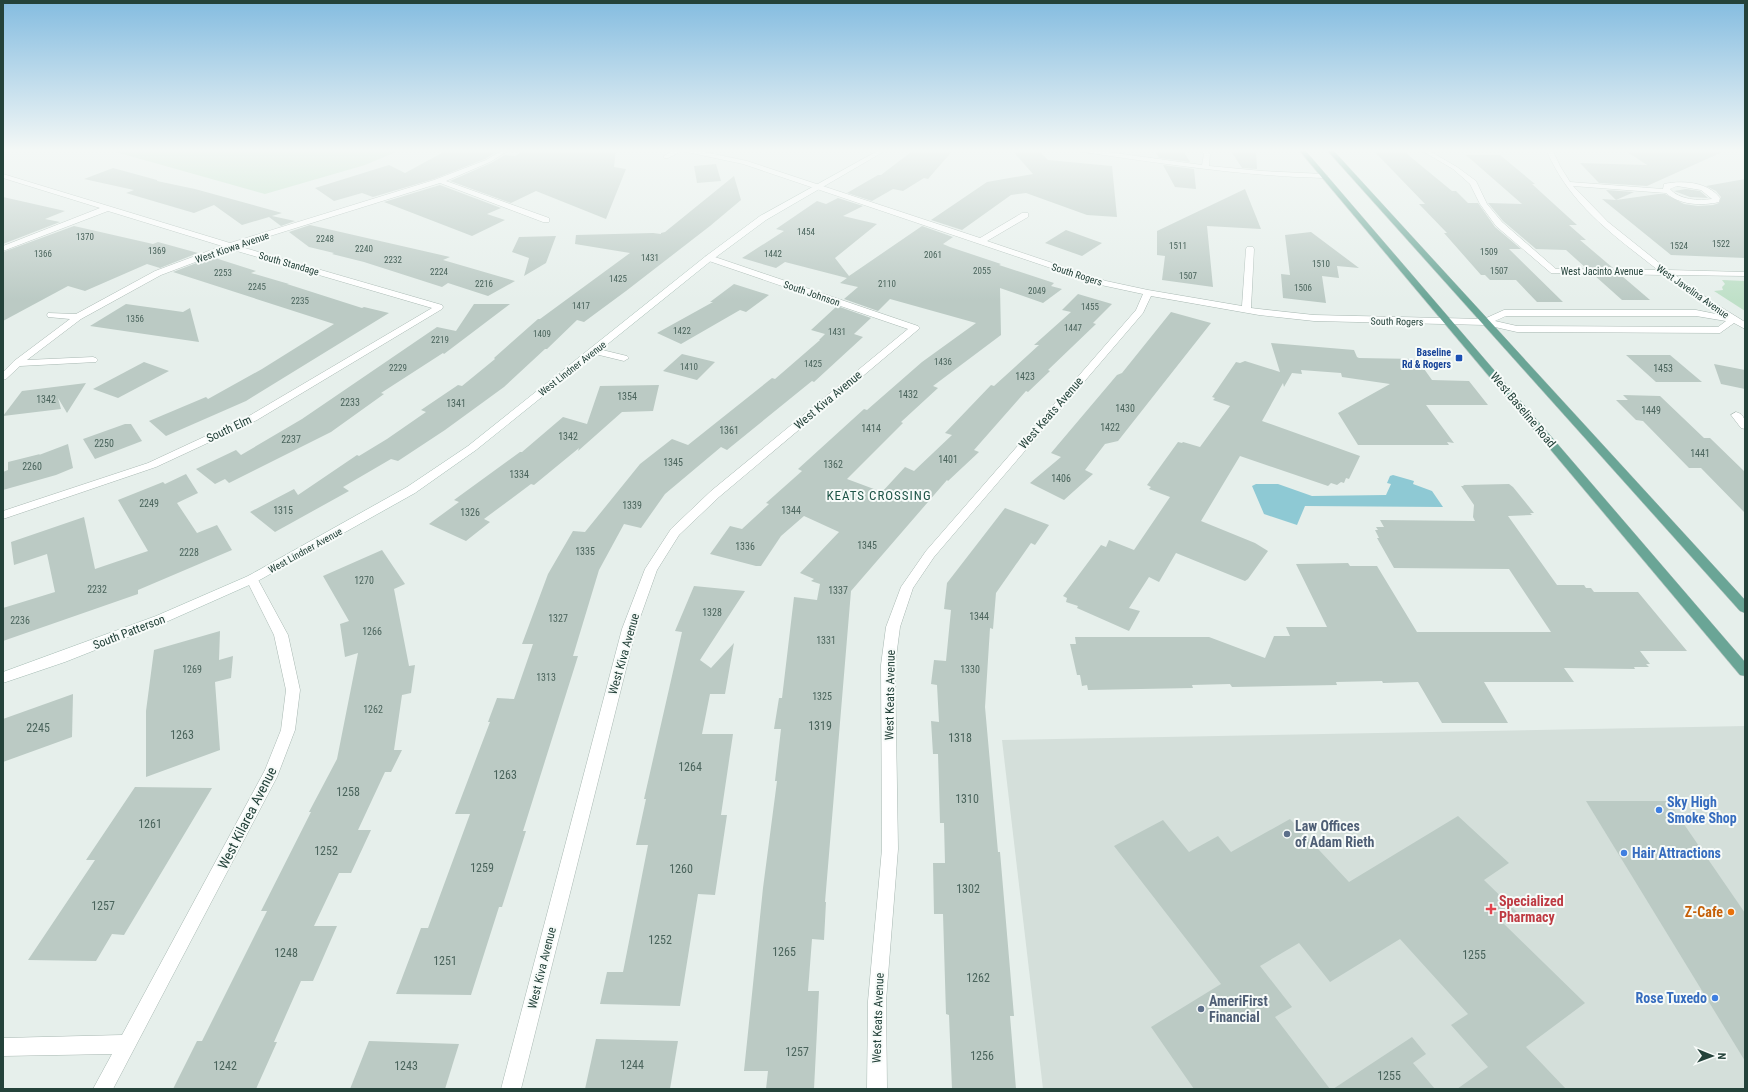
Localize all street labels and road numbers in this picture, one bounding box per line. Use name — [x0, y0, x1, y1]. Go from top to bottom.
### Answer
street label: West Kiowa Avenue — [194, 230, 271, 265]
street label: South Standage — [257, 250, 321, 277]
street label: South Rogers — [1050, 261, 1104, 288]
street label: West Javelina Avenue — [1654, 262, 1731, 321]
street label: West Jacinto Avenue — [1561, 266, 1643, 277]
street label: South Johnson — [782, 279, 842, 308]
street label: South Rogers — [1371, 316, 1424, 327]
street label: West Lindner Avenue — [536, 338, 608, 398]
street label: West Kiva Avenue — [791, 367, 865, 432]
street label: West Baseline Road — [1488, 370, 1558, 450]
street label: West Keats Avenue — [1016, 374, 1086, 452]
street label: South Elm — [204, 413, 254, 445]
street label: West Lindner Avenue — [266, 525, 344, 575]
street label: West Kiva Avenue — [606, 611, 642, 696]
street label: South Patterson — [91, 612, 167, 652]
street label: West Keats Avenue — [882, 649, 898, 740]
street label: West Kilarea Avenue — [214, 764, 280, 872]
street label: West Kiva Avenue — [525, 925, 559, 1010]
street label: West Keats Avenue — [869, 972, 887, 1063]

